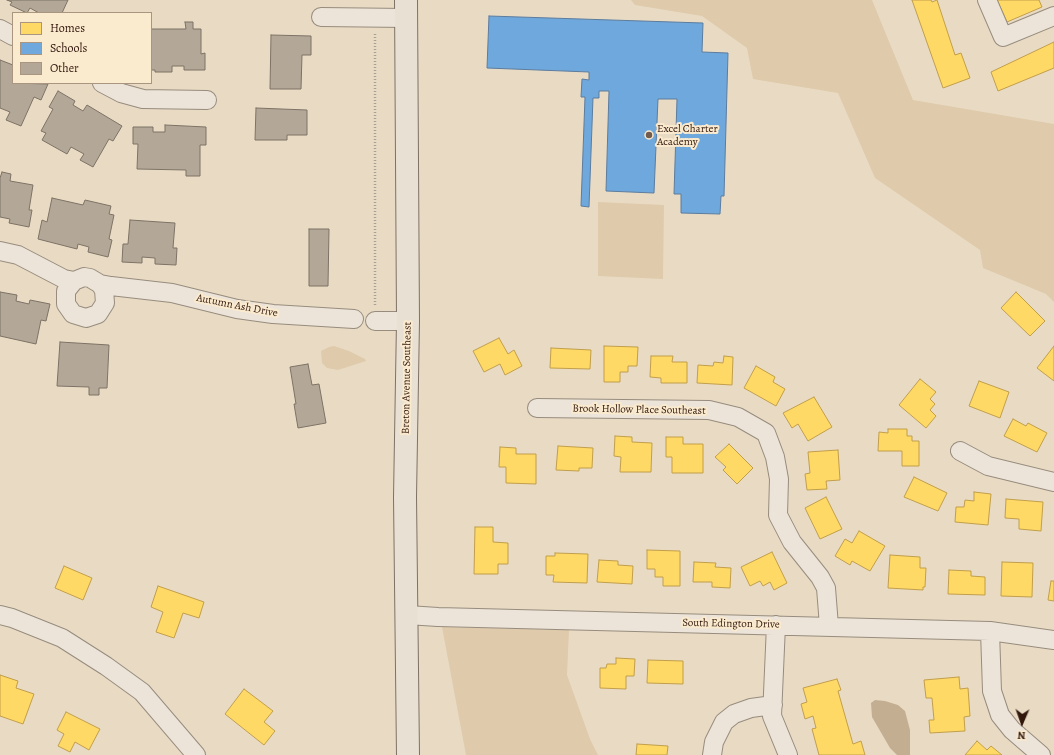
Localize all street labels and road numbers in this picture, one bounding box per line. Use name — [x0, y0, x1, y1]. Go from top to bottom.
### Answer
street label: Autumn Ash Drive — [195, 292, 279, 320]
street label: Breton Avenue Southeast — [399, 322, 415, 434]
street label: Brook Hollow Place Southeast — [572, 402, 706, 418]
street label: South Edington Drive — [682, 617, 780, 631]

